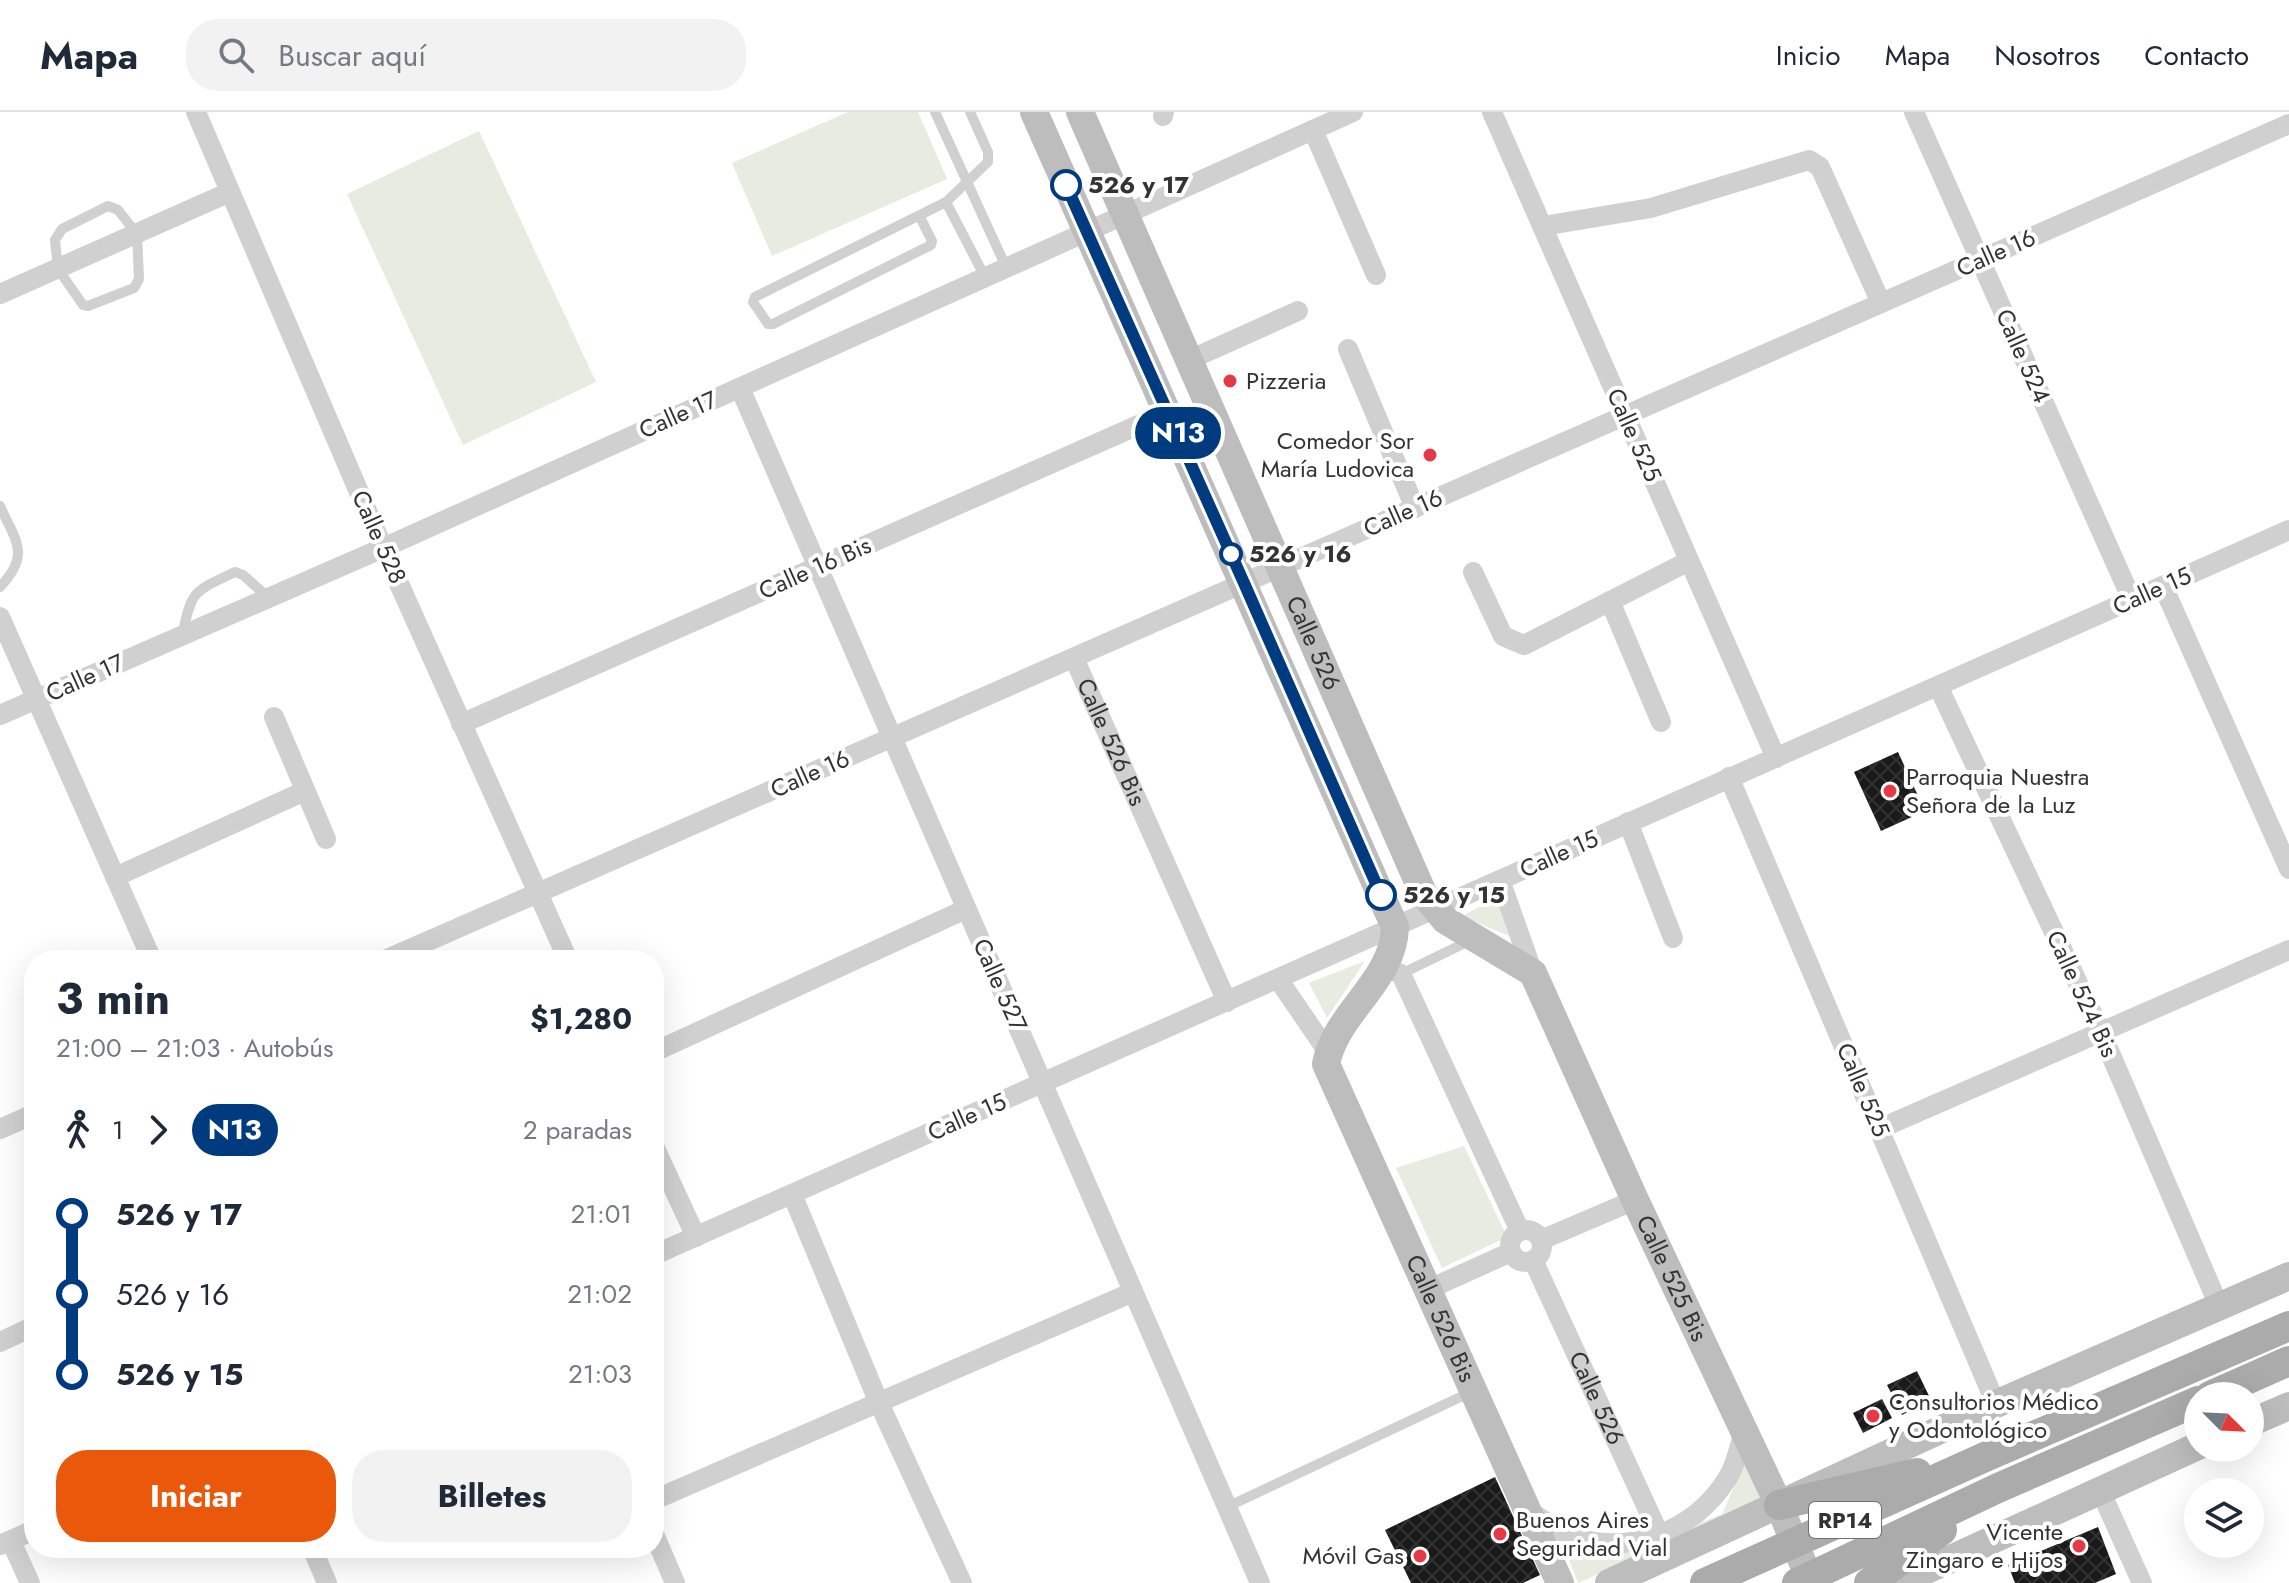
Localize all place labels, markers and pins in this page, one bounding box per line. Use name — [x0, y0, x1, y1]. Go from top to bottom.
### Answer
place label: 526 y 17 — [1088, 167, 1189, 202]
marker: 526 y 17 — [1051, 170, 1081, 200]
place label: Pizzeria — [1246, 363, 1326, 398]
marker: Pizzeria — [1221, 372, 1239, 390]
place label: Comedor Sor María Ludovica — [1261, 423, 1415, 486]
marker: Comedor Sor María Ludovica — [1421, 446, 1439, 464]
place label: 526 y 16 — [1249, 536, 1351, 571]
marker: 526 y 16 — [1220, 543, 1242, 565]
place label: Parroquia Nuestra Señora de la Luz — [1906, 759, 2089, 822]
marker: Parroquia Nuestra Señora de la Luz — [1881, 782, 1899, 800]
place label: 526 y 15 — [1403, 877, 1505, 912]
marker: 526 y 15 — [1366, 880, 1396, 910]
place label: Consultorios Médico y Odontológico — [1889, 1384, 2099, 1447]
marker: Consultorios Médico y Odontológico — [1864, 1407, 1882, 1425]
place label: Buenos Aires Seguridad Vial — [1516, 1502, 1668, 1565]
place label: Vicente Zingaro e Hijos — [1906, 1514, 2063, 1577]
marker: Buenos Aires Seguridad Vial — [1491, 1525, 1509, 1543]
marker: Vicente Zingaro e Hijos — [2070, 1537, 2088, 1555]
place label: Móvil Gas — [1302, 1538, 1404, 1573]
marker: Móvil Gas — [1411, 1547, 1429, 1565]

